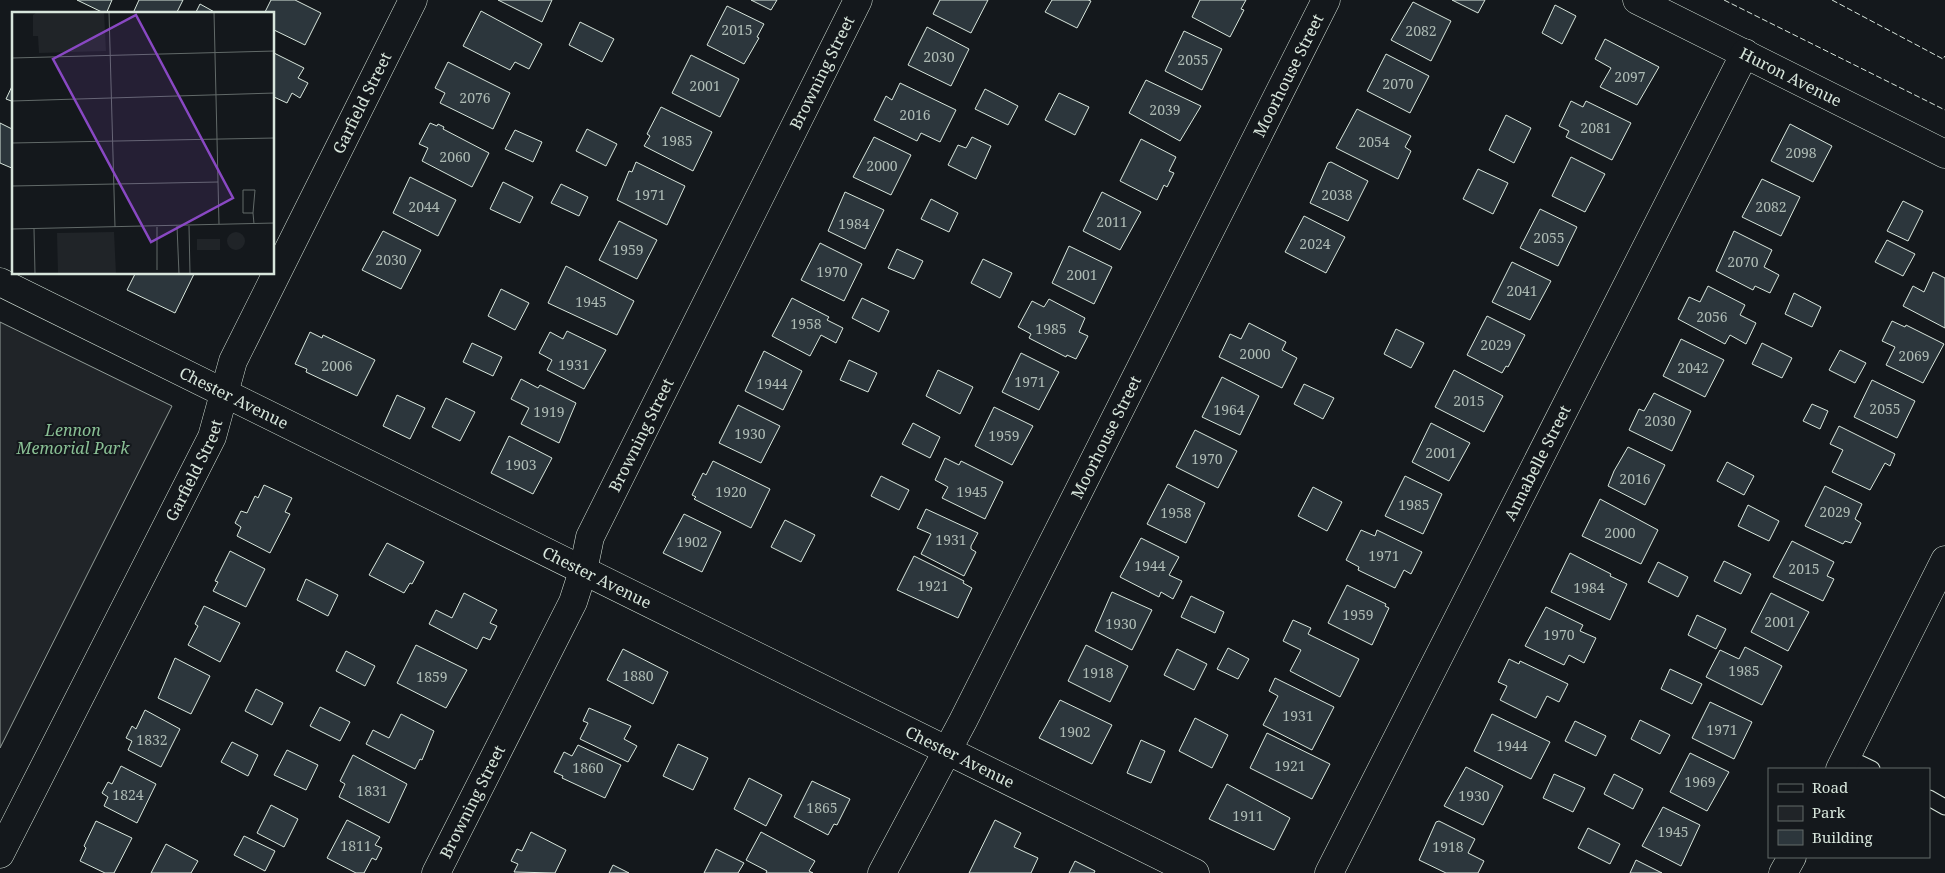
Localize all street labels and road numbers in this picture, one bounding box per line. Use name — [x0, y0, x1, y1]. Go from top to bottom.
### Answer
street label: Moorhouse Street — [1248, 10, 1328, 141]
street label: Browning Street — [784, 12, 860, 133]
street label: Huron Avenue — [1736, 42, 1846, 112]
street label: Garfield Street — [327, 48, 396, 157]
street label: Chester Avenue — [176, 361, 292, 434]
street label: Moorhouse Street — [1066, 372, 1146, 503]
street label: Browning Street — [603, 374, 679, 495]
street label: Annabelle Street — [1499, 401, 1576, 524]
street label: Garfield Street — [160, 417, 227, 525]
street label: Chester Avenue — [539, 541, 655, 613]
street label: Chester Avenue — [902, 721, 1018, 793]
street label: Browning Street — [434, 741, 510, 862]

